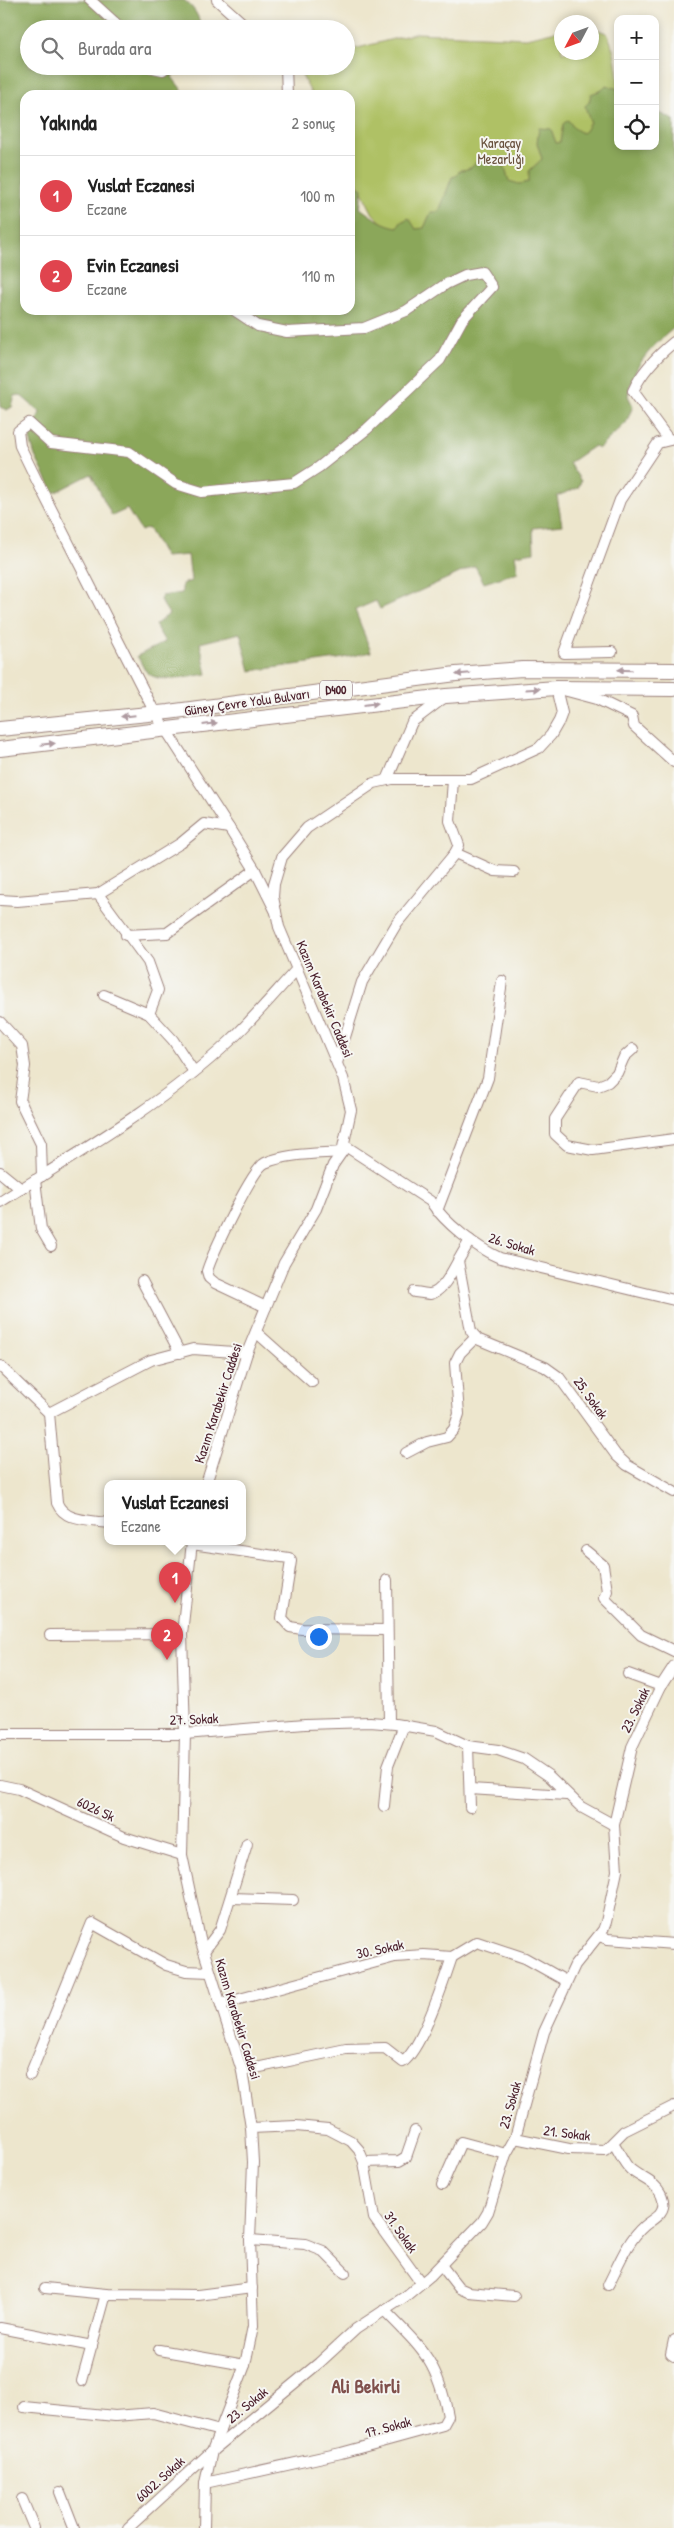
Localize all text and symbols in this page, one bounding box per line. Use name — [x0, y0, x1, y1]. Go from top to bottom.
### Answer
north arrow — [554, 15, 599, 60]
map controls — [614, 15, 659, 150]
button: + — [614, 15, 659, 60]
search box — [20, 20, 355, 75]
icon: search — [38, 34, 66, 62]
text: Burada ara — [78, 35, 151, 61]
button: − — [614, 60, 659, 105]
button: locate — [614, 105, 659, 150]
text: Yakında — [40, 108, 97, 137]
text: 2 sonuç — [291, 112, 335, 134]
park label: Karaçay Mezarlığı — [478, 133, 525, 169]
text: Vuslat Eczanesi — [87, 172, 195, 198]
text: 1 — [53, 185, 59, 207]
text: 100 m — [300, 185, 335, 207]
text: Eczane — [87, 198, 127, 220]
text: Evin Eczanesi — [87, 252, 179, 278]
text: 2 — [52, 265, 60, 287]
text: 110 m — [302, 265, 335, 287]
text: Eczane — [87, 278, 127, 300]
one-way arrow — [617, 666, 633, 674]
one-way arrow — [455, 670, 471, 678]
road number: D400 — [320, 680, 352, 700]
street label: Güney Çevre Yolu Bulvarı — [183, 683, 311, 721]
one-way arrow — [525, 685, 541, 693]
one-way arrow — [363, 700, 379, 708]
one-way arrow — [120, 712, 136, 720]
one-way arrow — [202, 719, 218, 727]
one-way arrow — [41, 740, 57, 748]
street label: Kazım Karabekir Caddesi — [292, 937, 359, 1060]
street label: 26. Sokak — [487, 1227, 538, 1260]
street label: Kazım Karabekir Caddesi — [189, 1340, 246, 1465]
street label: 25. Sokak — [570, 1373, 613, 1423]
popup — [104, 1480, 246, 1545]
text: Vuslat Eczanesi — [121, 1489, 229, 1515]
text: Eczane — [121, 1515, 161, 1537]
pin: 1 — [159, 1562, 191, 1603]
pin: 2 — [151, 1619, 183, 1660]
your location — [306, 1624, 332, 1650]
street label: 23. Sokak — [615, 1684, 654, 1736]
street label: 27. Sokak — [169, 1708, 219, 1729]
street label: 6026 Sk — [74, 1792, 118, 1826]
street label: 30. Sokak — [354, 1934, 406, 1963]
street label: Kazım Karabekir Caddesi — [211, 1956, 266, 2082]
street label: 23. Sokak — [494, 2079, 525, 2131]
street label: 21. Sokak — [543, 2120, 592, 2145]
street label: 31. Sokak — [380, 2207, 423, 2256]
district label: Ali Bekirli — [332, 2373, 400, 2399]
street label: 23. Sokak — [222, 2382, 272, 2427]
street label: 17. Sokak — [363, 2411, 413, 2442]
street label: 6002. Sokak — [131, 2451, 188, 2506]

